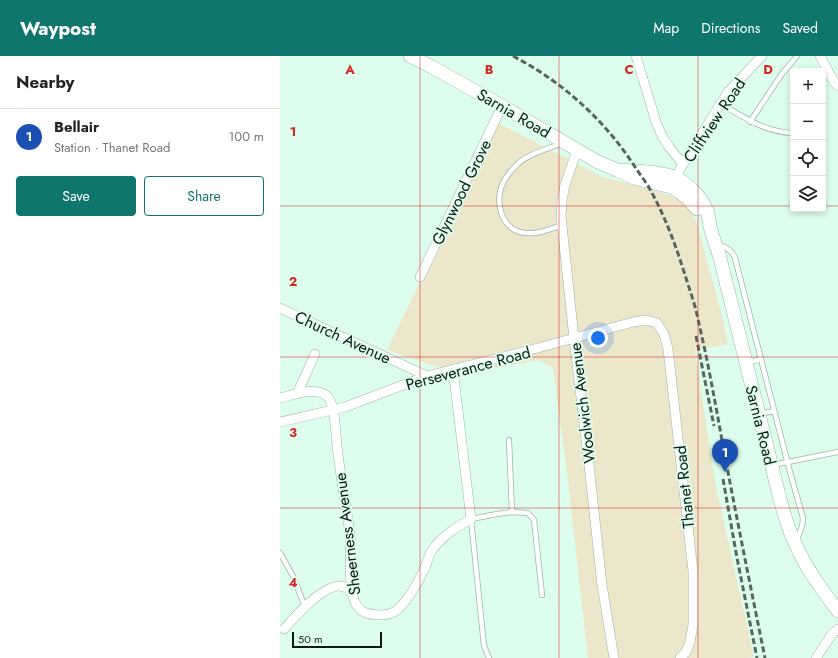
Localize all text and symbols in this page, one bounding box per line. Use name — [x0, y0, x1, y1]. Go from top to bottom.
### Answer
text: Waypost — [20, 15, 96, 42]
text: Map — [653, 18, 679, 38]
text: Directions — [701, 18, 761, 38]
text: Saved — [783, 18, 818, 38]
text: A — [344, 60, 355, 79]
text: B — [485, 60, 494, 79]
text: C — [624, 60, 634, 79]
text: D — [763, 60, 773, 79]
map controls — [790, 68, 826, 212]
button: + — [790, 68, 826, 104]
text: Nearby — [16, 70, 74, 94]
street label: Cliffview Road — [678, 73, 751, 167]
street label: Sarnia Road — [473, 83, 555, 144]
button: − — [790, 104, 826, 140]
text: Bellair — [54, 116, 99, 138]
text: 1 — [290, 122, 296, 141]
text: 1 — [26, 127, 32, 146]
text: 100 m — [229, 127, 264, 146]
street label: Glynwood Grove — [426, 136, 497, 249]
text: Station · Thanet Road — [54, 138, 170, 157]
button: locate — [790, 140, 826, 176]
button: Save — [16, 176, 136, 216]
button: Share — [144, 176, 264, 216]
button: layers — [790, 176, 826, 212]
text: 2 — [289, 272, 297, 291]
street label: Church Avenue — [291, 305, 395, 370]
your location — [588, 328, 608, 348]
street label: Perseverance Road — [403, 341, 533, 396]
street label: Woolwich Avenue — [564, 341, 601, 465]
street label: Sarnia Road — [739, 383, 782, 467]
text: 3 — [289, 423, 297, 442]
pin: 1 — [712, 439, 738, 472]
street label: Thanet Road — [669, 444, 700, 530]
street label: Sheerness Avenue — [329, 471, 366, 597]
text: 4 — [288, 573, 298, 592]
scale bar — [292, 630, 382, 649]
text: 50 m — [298, 631, 323, 647]

